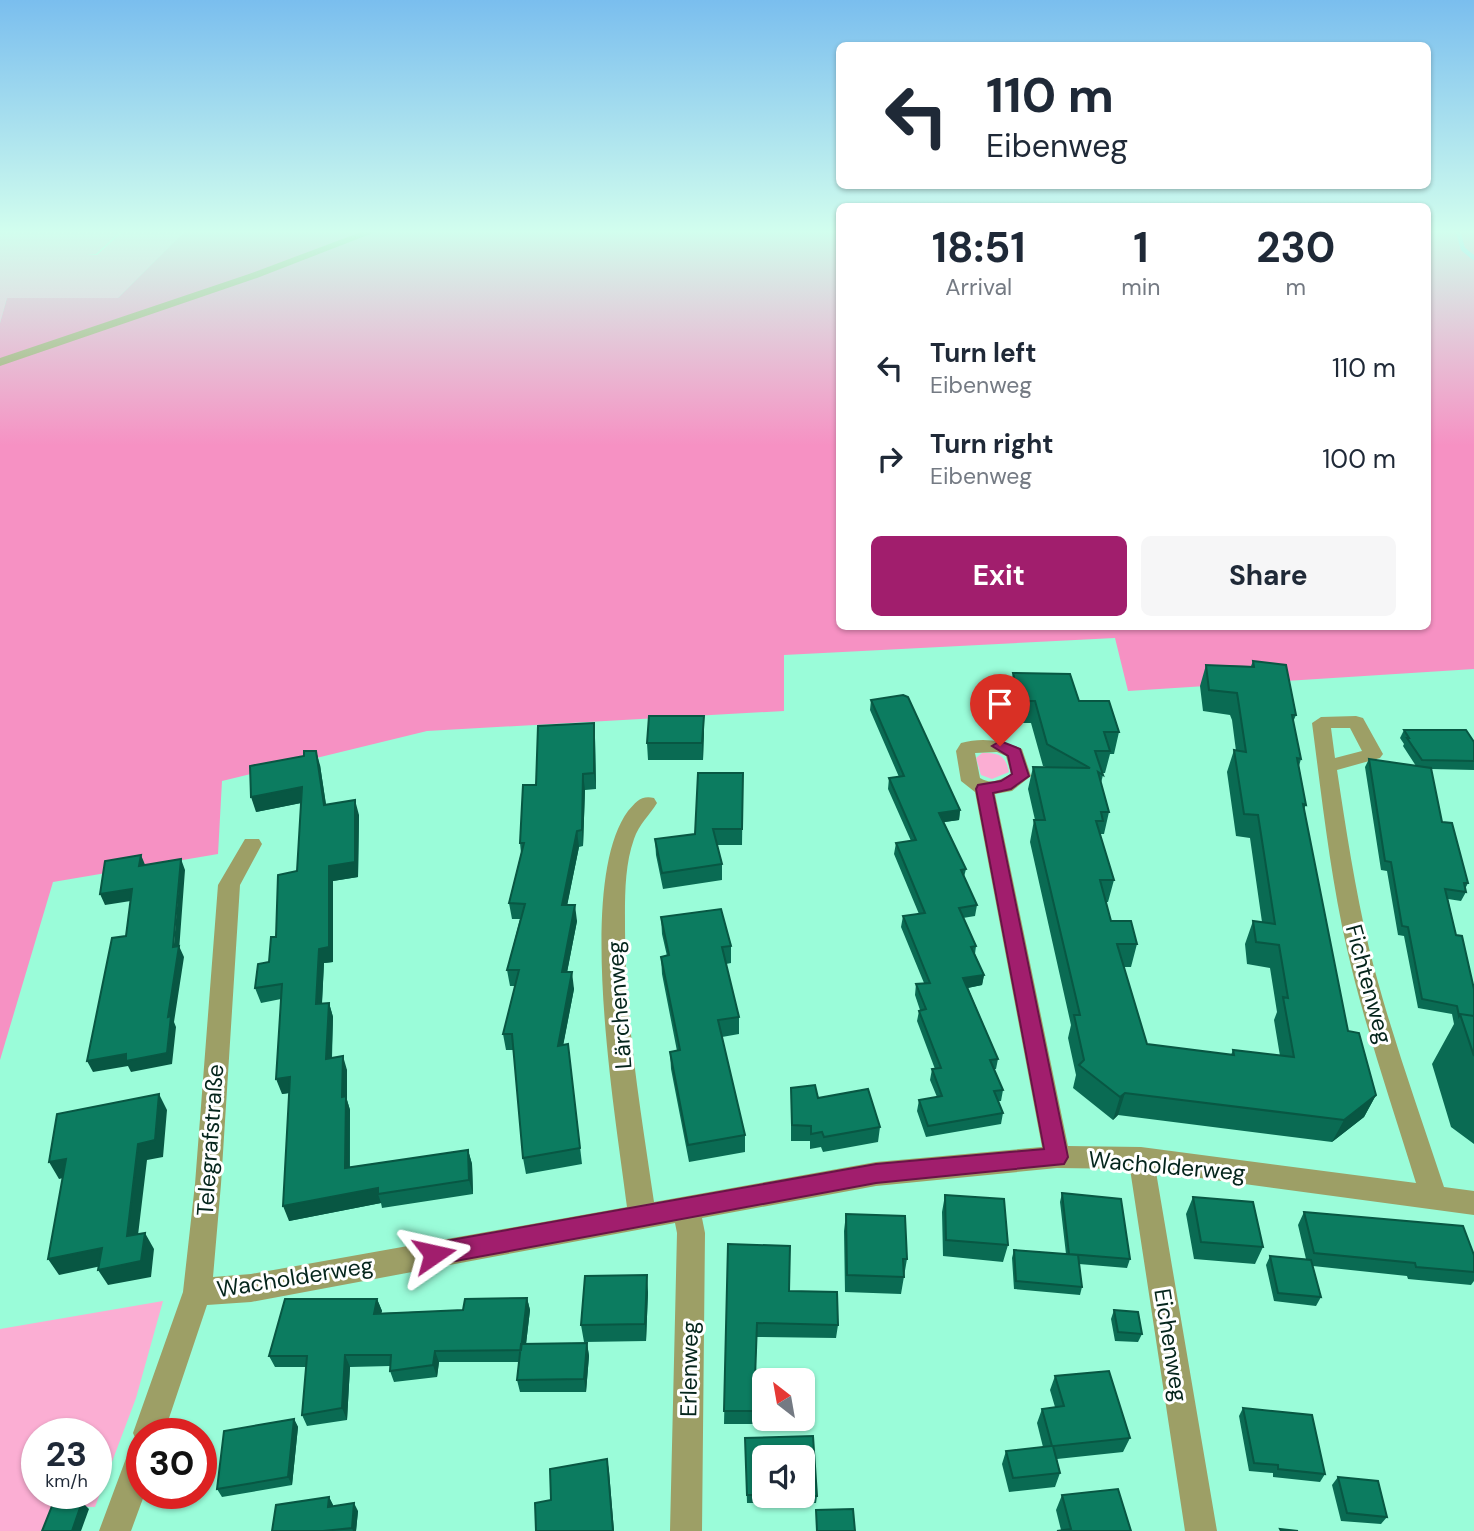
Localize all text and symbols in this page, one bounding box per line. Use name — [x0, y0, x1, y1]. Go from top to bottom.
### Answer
text: 110 m — [986, 63, 1114, 127]
icon: left — [871, 70, 962, 161]
text: Eibenweg — [986, 125, 1128, 167]
text: 18:51 — [932, 220, 1026, 275]
text: 1 — [1133, 220, 1149, 275]
text: 230 — [1256, 220, 1335, 275]
text: Arrival — [945, 272, 1012, 302]
text: min — [1121, 272, 1161, 302]
text: m — [1285, 272, 1306, 302]
text: Turn left — [930, 336, 1037, 370]
icon: left — [871, 349, 909, 387]
text: 110 m — [1332, 351, 1396, 385]
text: Eibenweg — [930, 370, 1032, 400]
text: Turn right — [930, 427, 1054, 461]
icon: right — [871, 440, 909, 478]
text: 100 m — [1322, 442, 1396, 476]
text: Eibenweg — [930, 461, 1032, 491]
button: Exit — [871, 536, 1127, 616]
button: Share — [1141, 536, 1396, 616]
pin — [970, 674, 1030, 746]
icon: arrive — [981, 685, 1019, 723]
street label: Fichtenweg — [1339, 921, 1399, 1047]
street label: Lärchenweg — [600, 940, 638, 1070]
street label: Telegrafstraße — [190, 1063, 230, 1217]
street label: Wacholderweg — [1087, 1144, 1247, 1188]
position arrow — [397, 1217, 471, 1291]
street label: Wacholderweg — [215, 1250, 375, 1304]
street label: Eichenweg — [1147, 1286, 1195, 1404]
street label: Erlenweg — [673, 1321, 705, 1417]
north arrow — [752, 1368, 816, 1432]
map controls — [752, 1368, 815, 1508]
speed limit sign: 30 — [126, 1418, 217, 1509]
text: 23 — [46, 1431, 87, 1477]
button: sound — [752, 1445, 815, 1508]
text: km/h — [45, 1469, 88, 1493]

